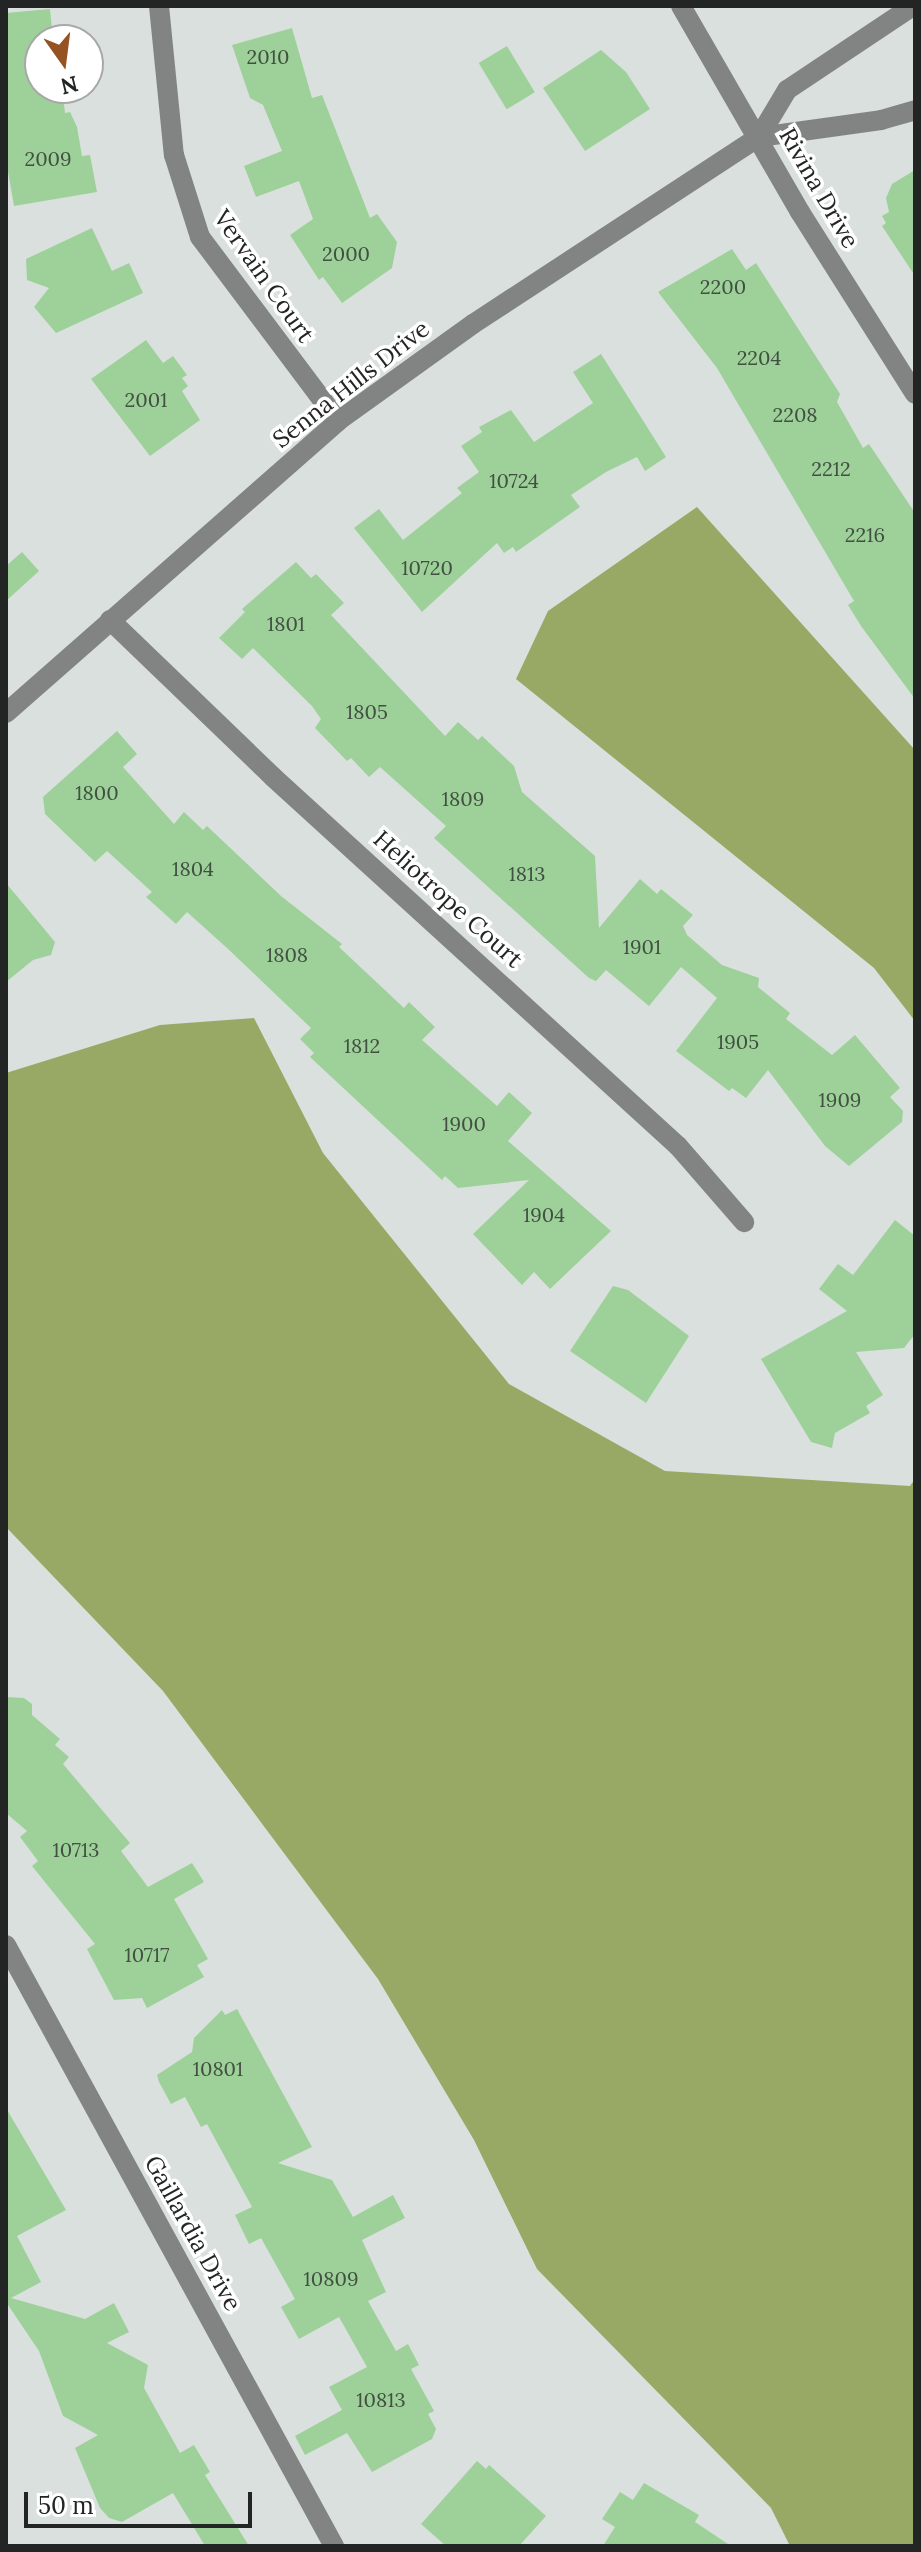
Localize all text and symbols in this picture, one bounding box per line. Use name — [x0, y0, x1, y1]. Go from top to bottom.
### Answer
north arrow — [24, 24, 104, 104]
house number: 2010 — [247, 44, 289, 68]
text: N — [58, 70, 81, 101]
street label: Rivina Drive — [773, 123, 865, 253]
house number: 2009 — [24, 146, 72, 170]
street label: Vervain Court — [208, 204, 320, 348]
house number: 2000 — [322, 241, 370, 265]
house number: 2200 — [700, 274, 746, 298]
street label: Senna Hills Drive — [267, 314, 435, 454]
house number: 2204 — [737, 345, 781, 369]
house number: 2001 — [125, 387, 167, 411]
house number: 2208 — [772, 402, 818, 426]
house number: 2212 — [811, 456, 851, 480]
house number: 10724 — [489, 468, 539, 492]
house number: 2216 — [845, 522, 885, 546]
house number: 10720 — [401, 555, 453, 579]
house number: 1801 — [267, 611, 305, 635]
house number: 1805 — [346, 699, 388, 723]
house number: 1800 — [75, 780, 119, 804]
house number: 1809 — [442, 786, 484, 810]
street label: Heliotrope Court — [368, 824, 528, 974]
house number: 1804 — [172, 856, 214, 880]
house number: 1813 — [509, 861, 545, 885]
house number: 1901 — [623, 934, 661, 958]
house number: 1808 — [266, 942, 308, 966]
house number: 1905 — [717, 1029, 759, 1053]
house number: 1812 — [344, 1033, 380, 1057]
house number: 1909 — [819, 1087, 861, 1111]
house number: 1900 — [442, 1111, 486, 1135]
house number: 1904 — [523, 1202, 565, 1226]
house number: 10713 — [53, 1837, 99, 1861]
house number: 10717 — [125, 1942, 169, 1966]
house number: 10801 — [193, 2056, 243, 2080]
street label: Gaillardia Drive — [139, 2150, 247, 2316]
house number: 10809 — [304, 2266, 358, 2290]
house number: 10813 — [356, 2387, 406, 2411]
scale bar — [28, 2476, 256, 2526]
text: 50 m — [38, 2490, 94, 2521]

